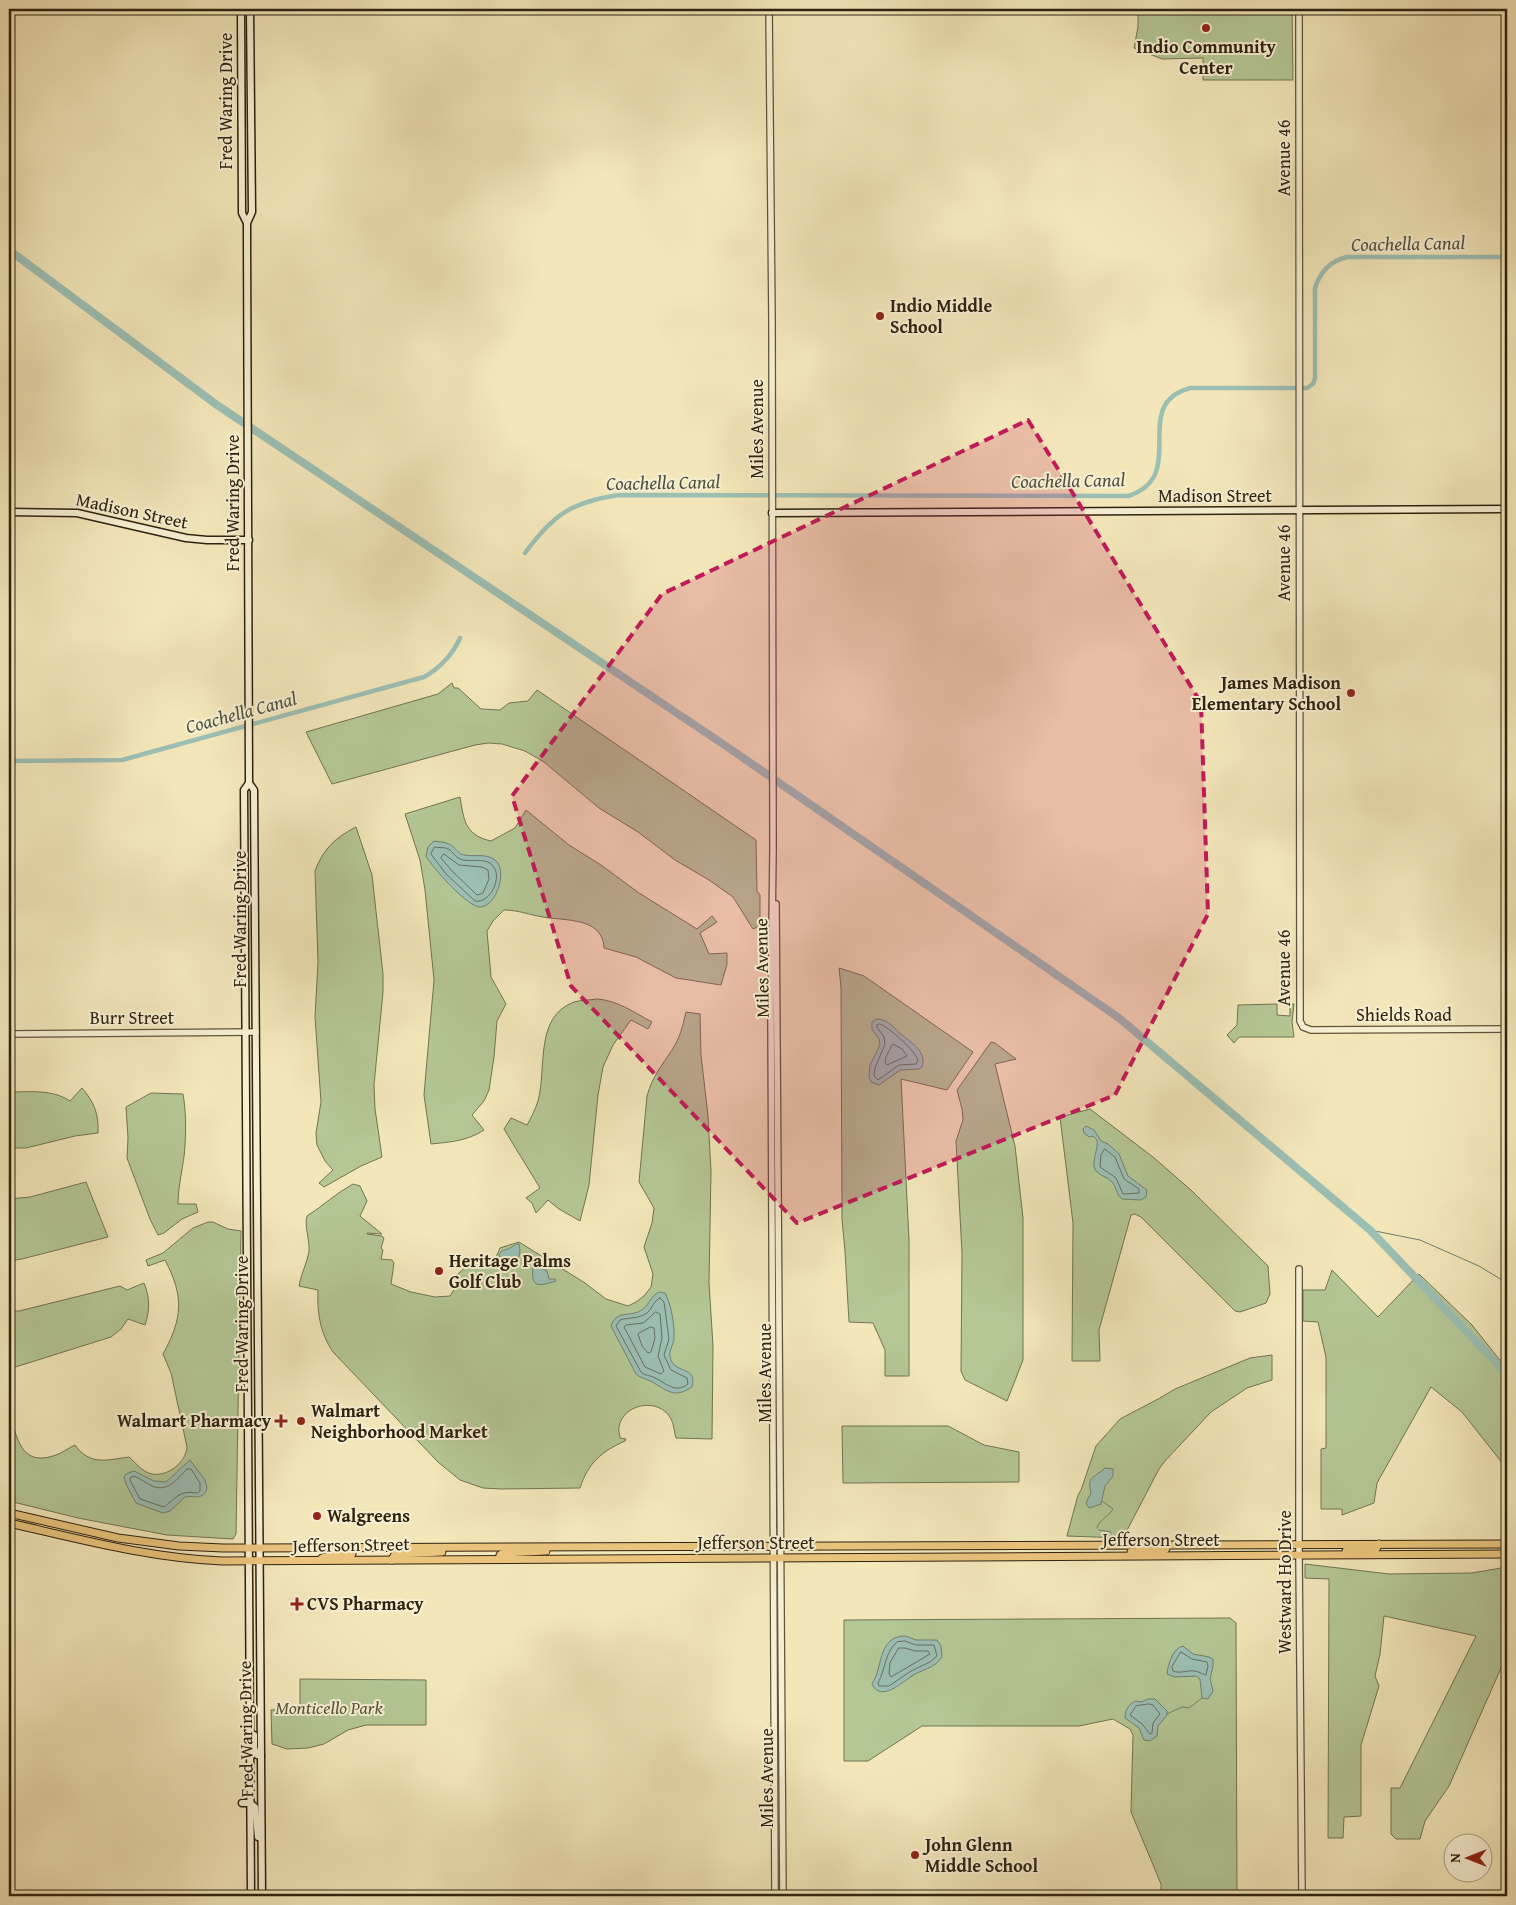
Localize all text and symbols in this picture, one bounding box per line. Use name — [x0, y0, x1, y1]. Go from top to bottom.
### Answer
marker: Indio Community Center — [1200, 22, 1212, 34]
street label: Fred Waring Drive — [212, 33, 239, 169]
place label: Indio Community Center — [1136, 33, 1276, 81]
street label: Avenue 46 — [1270, 120, 1297, 196]
water label: Coachella Canal — [1351, 228, 1466, 258]
place label: Indio Middle School — [890, 292, 992, 340]
marker: Indio Middle School — [874, 310, 886, 322]
street label: Miles Avenue — [743, 379, 770, 479]
street label: Fred Waring Drive — [219, 435, 246, 571]
water label: Coachella Canal — [1011, 465, 1126, 495]
water label: Coachella Canal — [606, 467, 721, 497]
street label: Madison Street — [1158, 482, 1273, 509]
street label: Madison Street — [74, 485, 191, 536]
street label: Avenue 46 — [1270, 525, 1297, 601]
place label: James Madison Elementary School — [1192, 669, 1341, 717]
water label: Coachella Canal — [182, 684, 300, 740]
marker: James Madison Elementary School — [1345, 687, 1357, 699]
street label: Fred Waring Drive — [226, 851, 253, 987]
street label: Miles Avenue — [747, 918, 776, 1018]
street label: Avenue 46 — [1270, 930, 1297, 1006]
street label: Shields Road — [1356, 1001, 1452, 1028]
street label: Burr Street — [90, 1004, 175, 1031]
place label: Heritage Palms Golf Club — [449, 1247, 571, 1295]
street label: Fred Waring Drive — [228, 1256, 255, 1392]
marker: Heritage Palms Golf Club — [433, 1265, 445, 1277]
street label: Miles Avenue — [751, 1323, 778, 1423]
place label: Walmart Neighborhood Market — [311, 1397, 488, 1445]
place label: Walmart Pharmacy — [117, 1407, 272, 1434]
marker: Walmart Pharmacy — [275, 1415, 287, 1427]
marker: Walmart Neighborhood Market — [295, 1415, 307, 1427]
place label: Walgreens — [327, 1502, 410, 1529]
marker: Walgreens — [311, 1510, 323, 1522]
street label: Westward Ho Drive — [1271, 1510, 1298, 1654]
street label: Jefferson Street — [1100, 1526, 1220, 1553]
street label: Jefferson Street — [695, 1529, 815, 1556]
street label: Jefferson Street — [290, 1530, 411, 1559]
place label: CVS Pharmacy — [307, 1590, 424, 1617]
marker: CVS Pharmacy — [291, 1598, 303, 1610]
street label: Fred Waring Drive — [231, 1660, 260, 1798]
park label: Monticello Park — [275, 1694, 383, 1721]
street label: Miles Avenue — [753, 1728, 780, 1828]
place label: John Glenn Middle School — [922, 1831, 1038, 1879]
north arrow — [1444, 1832, 1494, 1882]
marker: John Glenn Middle School — [909, 1849, 921, 1861]
text: N — [1445, 1853, 1465, 1863]

